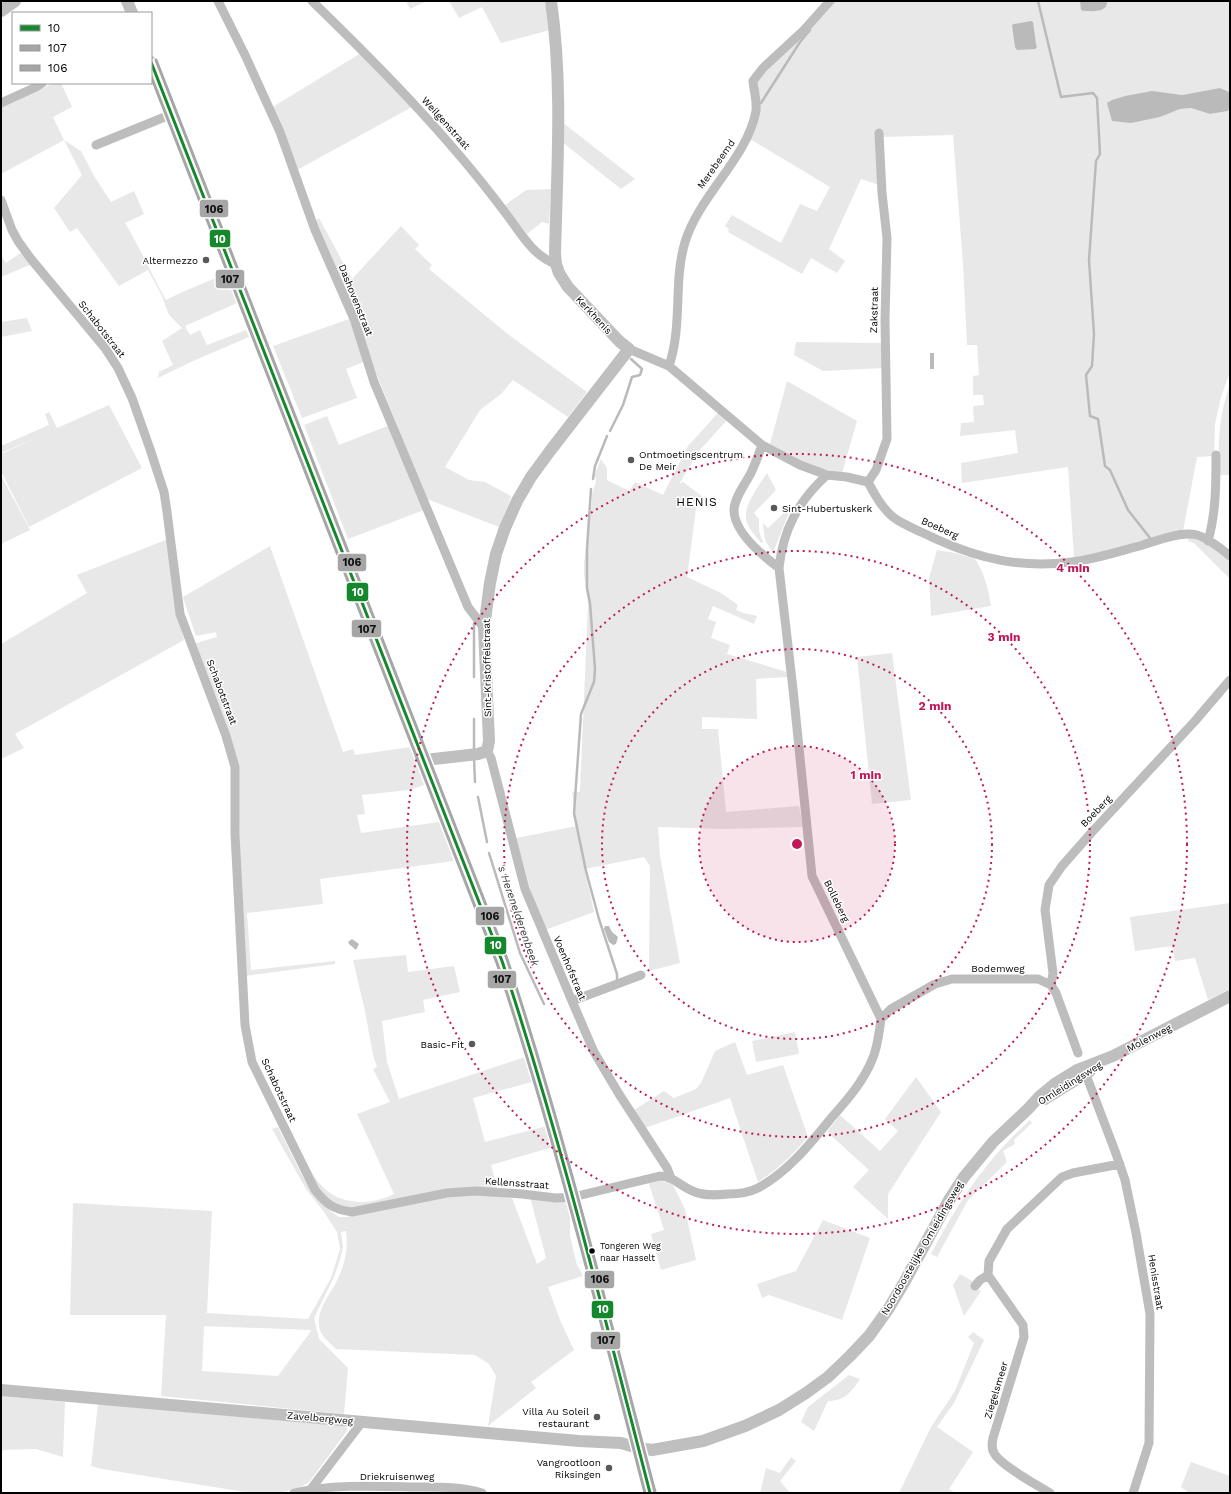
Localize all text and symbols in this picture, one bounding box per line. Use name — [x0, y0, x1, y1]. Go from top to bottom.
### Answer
legend — [12, 12, 152, 84]
text: 10 — [48, 21, 60, 35]
text: 107 — [48, 41, 67, 55]
text: 106 — [48, 61, 67, 75]
street label: Weilgenstraat — [420, 95, 473, 152]
street label: Merebeemd — [695, 137, 737, 191]
line badge: 106 — [199, 199, 229, 218]
text: 106 — [205, 203, 224, 216]
line badge: 10 — [209, 229, 231, 248]
text: 10 — [214, 233, 226, 246]
place label: Altermezzo — [143, 255, 198, 266]
marker: Altermezzo — [201, 255, 211, 265]
street label: Dashovenstraat — [337, 263, 376, 338]
line badge: 107 — [215, 269, 245, 289]
text: 107 — [221, 273, 239, 286]
street label: Zakstraat — [868, 286, 880, 333]
street label: Kerkhenis — [574, 294, 614, 336]
street label: Schabotstraat — [76, 298, 128, 360]
place label: Ontmoetingscentrum De Meir — [639, 449, 743, 472]
marker: Ontmoetingscentrum De Meir — [626, 455, 636, 465]
district label: HENIS — [676, 495, 718, 509]
marker: Sint-Hubertuskerk — [769, 503, 779, 513]
place label: Sint-Hubertuskerk — [782, 503, 873, 514]
street label: Boeberg — [920, 515, 961, 541]
line badge: 106 — [337, 553, 367, 572]
text: 106 — [343, 556, 362, 569]
text: 4 min — [1056, 561, 1090, 575]
line badge: 10 — [346, 582, 369, 602]
text: 10 — [352, 586, 364, 599]
street label: Sint-Kristoffelstraat — [481, 618, 493, 717]
line badge: 107 — [351, 619, 382, 638]
text: 107 — [358, 623, 376, 636]
text: 3 min — [988, 630, 1020, 644]
street label: Schabotstraat — [205, 658, 240, 727]
text: 2 min — [919, 699, 951, 713]
text: 1 min — [851, 768, 881, 782]
street label: Boeberg — [1078, 792, 1114, 829]
centre of rings — [790, 837, 804, 851]
water label: 's Herenelderenbeek — [494, 862, 542, 969]
street label: Bolleberg — [822, 878, 852, 925]
line badge: 106 — [475, 906, 505, 926]
text: 106 — [481, 910, 500, 923]
street label: Voenhofstraat — [552, 934, 589, 1003]
line badge: 10 — [484, 936, 507, 955]
text: 10 — [490, 939, 502, 952]
street label: Bodemweg — [971, 963, 1025, 974]
line badge: 107 — [487, 970, 517, 989]
text: 107 — [493, 973, 511, 986]
street label: Molenweg — [1125, 1022, 1174, 1054]
place label: Basic-Fit — [420, 1039, 465, 1050]
marker: Basic-Fit — [467, 1039, 477, 1049]
street label: Schabotstraat — [259, 1056, 299, 1124]
street label: Omleidingsweg — [1036, 1059, 1105, 1107]
street label: Kellensstraat — [485, 1175, 550, 1191]
street label: Noordoostelijke Omleidingsweg — [879, 1178, 965, 1317]
place label: Tongeren Weg naar Hasselt — [600, 1241, 661, 1263]
marker: Tongeren Weg naar Hasselt — [587, 1246, 597, 1256]
street label: Henisstraat — [1146, 1254, 1166, 1311]
line badge: 106 — [584, 1270, 615, 1289]
text: 106 — [591, 1273, 610, 1286]
line badge: 10 — [591, 1300, 614, 1319]
text: 10 — [597, 1303, 609, 1316]
line badge: 107 — [590, 1331, 621, 1350]
text: 107 — [597, 1334, 615, 1347]
street label: Ziegelsmeer — [982, 1360, 1010, 1420]
place label: Villa Au Soleil restaurant — [522, 1406, 590, 1429]
street label: Zavelbergweg — [287, 1410, 354, 1426]
marker: Villa Au Soleil restaurant — [592, 1412, 602, 1422]
place label: Vangrootloon Riksingen — [537, 1457, 601, 1480]
marker: Vangrootloon Riksingen — [604, 1463, 614, 1473]
street label: Driekruisenweg — [360, 1471, 435, 1482]

